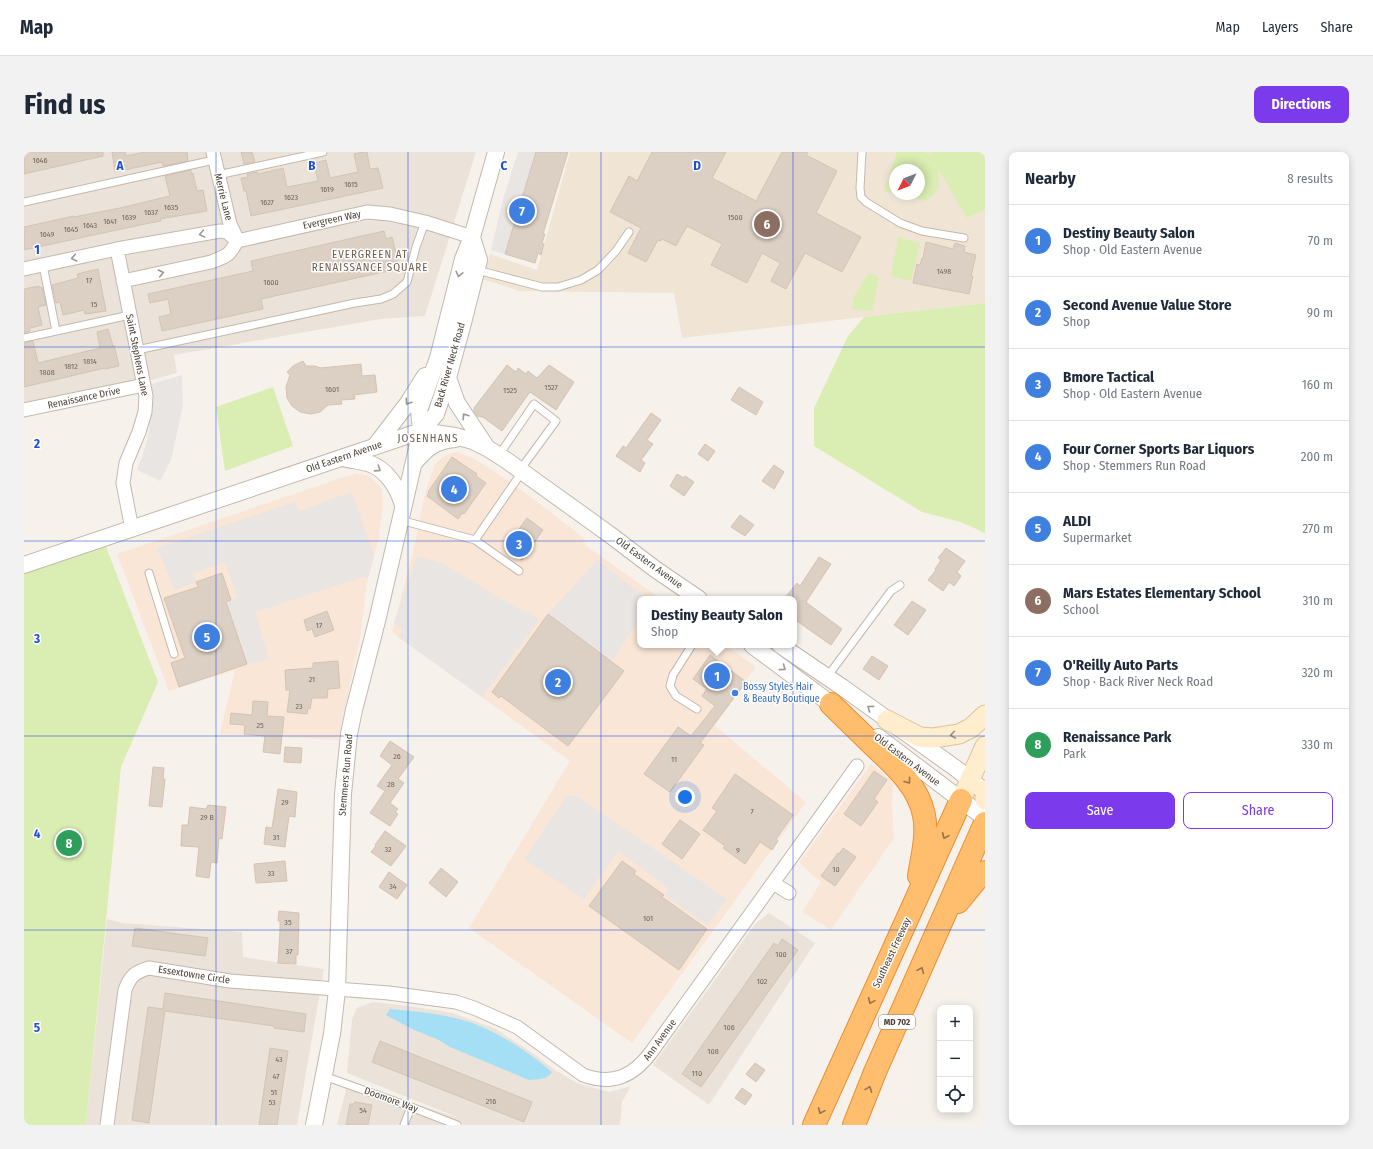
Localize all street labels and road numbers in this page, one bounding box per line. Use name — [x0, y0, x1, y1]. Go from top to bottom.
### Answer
street label: Merrie Lane — [211, 172, 235, 222]
street label: Evergreen Way — [302, 208, 363, 232]
street label: Saint Stephens Lane — [123, 313, 151, 397]
street label: Back River Neck Road — [432, 321, 468, 409]
street label: Renaissance Drive — [47, 384, 122, 412]
street label: Old Eastern Avenue — [304, 438, 384, 476]
street label: Old Eastern Avenue — [613, 535, 685, 591]
street label: Old Eastern Avenue — [872, 731, 942, 789]
street label: Stemmers Run Road — [336, 733, 356, 817]
street label: Southeast Freeway — [870, 915, 914, 990]
street label: Essextowne Circle — [157, 963, 231, 987]
road number: MD 702 — [879, 1015, 915, 1029]
street label: Ann Avenue — [641, 1017, 679, 1063]
street label: Doomore Way — [363, 1085, 420, 1115]

